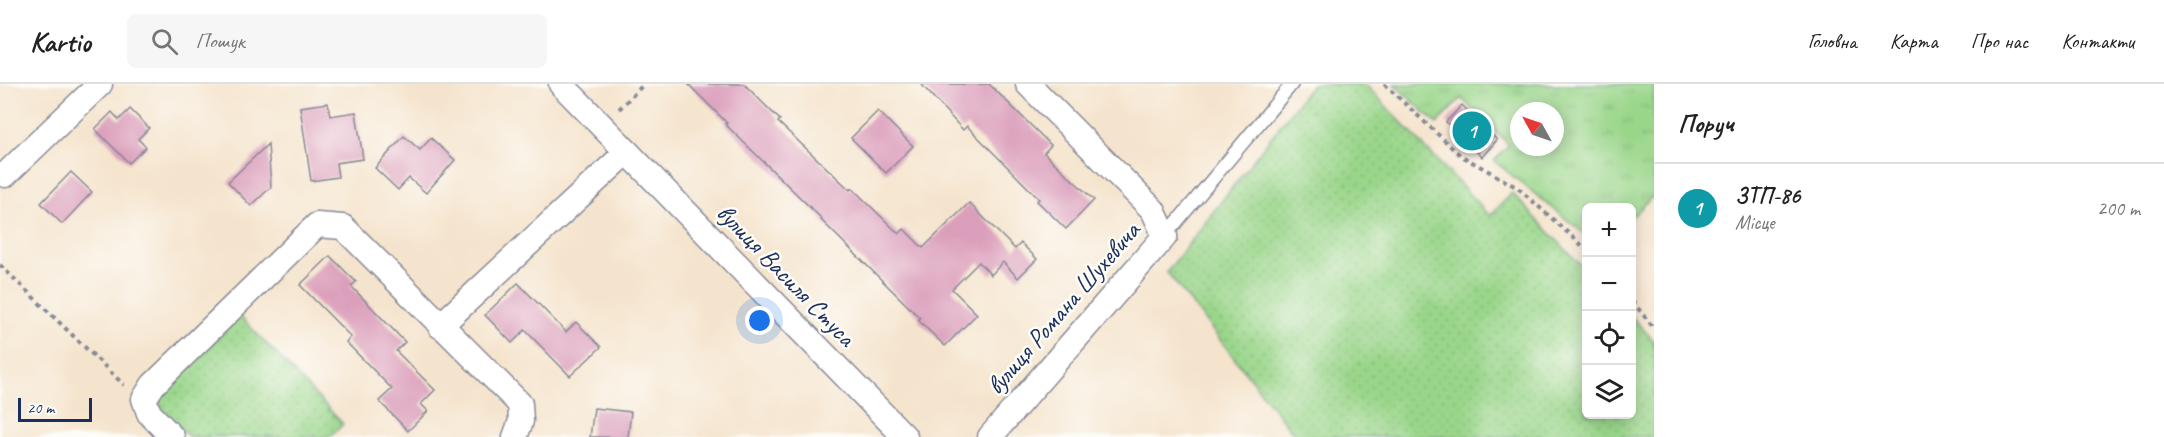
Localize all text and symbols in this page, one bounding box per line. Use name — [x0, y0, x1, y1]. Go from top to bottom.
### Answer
search box — [127, 14, 547, 68]
text: Kartio — [30, 24, 91, 59]
icon: search — [148, 25, 181, 58]
text: Пошук — [196, 27, 245, 55]
text: Головна — [1808, 28, 1857, 54]
text: Карта — [1890, 28, 1938, 54]
text: Про нас — [1971, 28, 2028, 54]
text: Контакти — [2061, 28, 2134, 54]
north arrow — [1510, 102, 1564, 156]
text: Поруч — [1678, 107, 1734, 140]
pin: 1 — [1452, 108, 1492, 154]
text: ЗТП-86 — [1735, 182, 1800, 210]
text: 1 — [1693, 196, 1702, 221]
text: 200 m — [2097, 196, 2140, 221]
street label: вулиця Василя Стуса — [710, 197, 864, 354]
map controls — [1582, 203, 1636, 419]
button: + — [1582, 203, 1636, 257]
text: Місце — [1735, 210, 1775, 235]
street label: вулиця Романа Шухевича — [979, 213, 1148, 401]
button: − — [1582, 257, 1636, 311]
your location — [745, 306, 774, 335]
button: locate — [1582, 311, 1636, 365]
button: layers — [1582, 365, 1636, 419]
scale bar — [18, 395, 92, 422]
text: 20 m — [27, 398, 54, 418]

